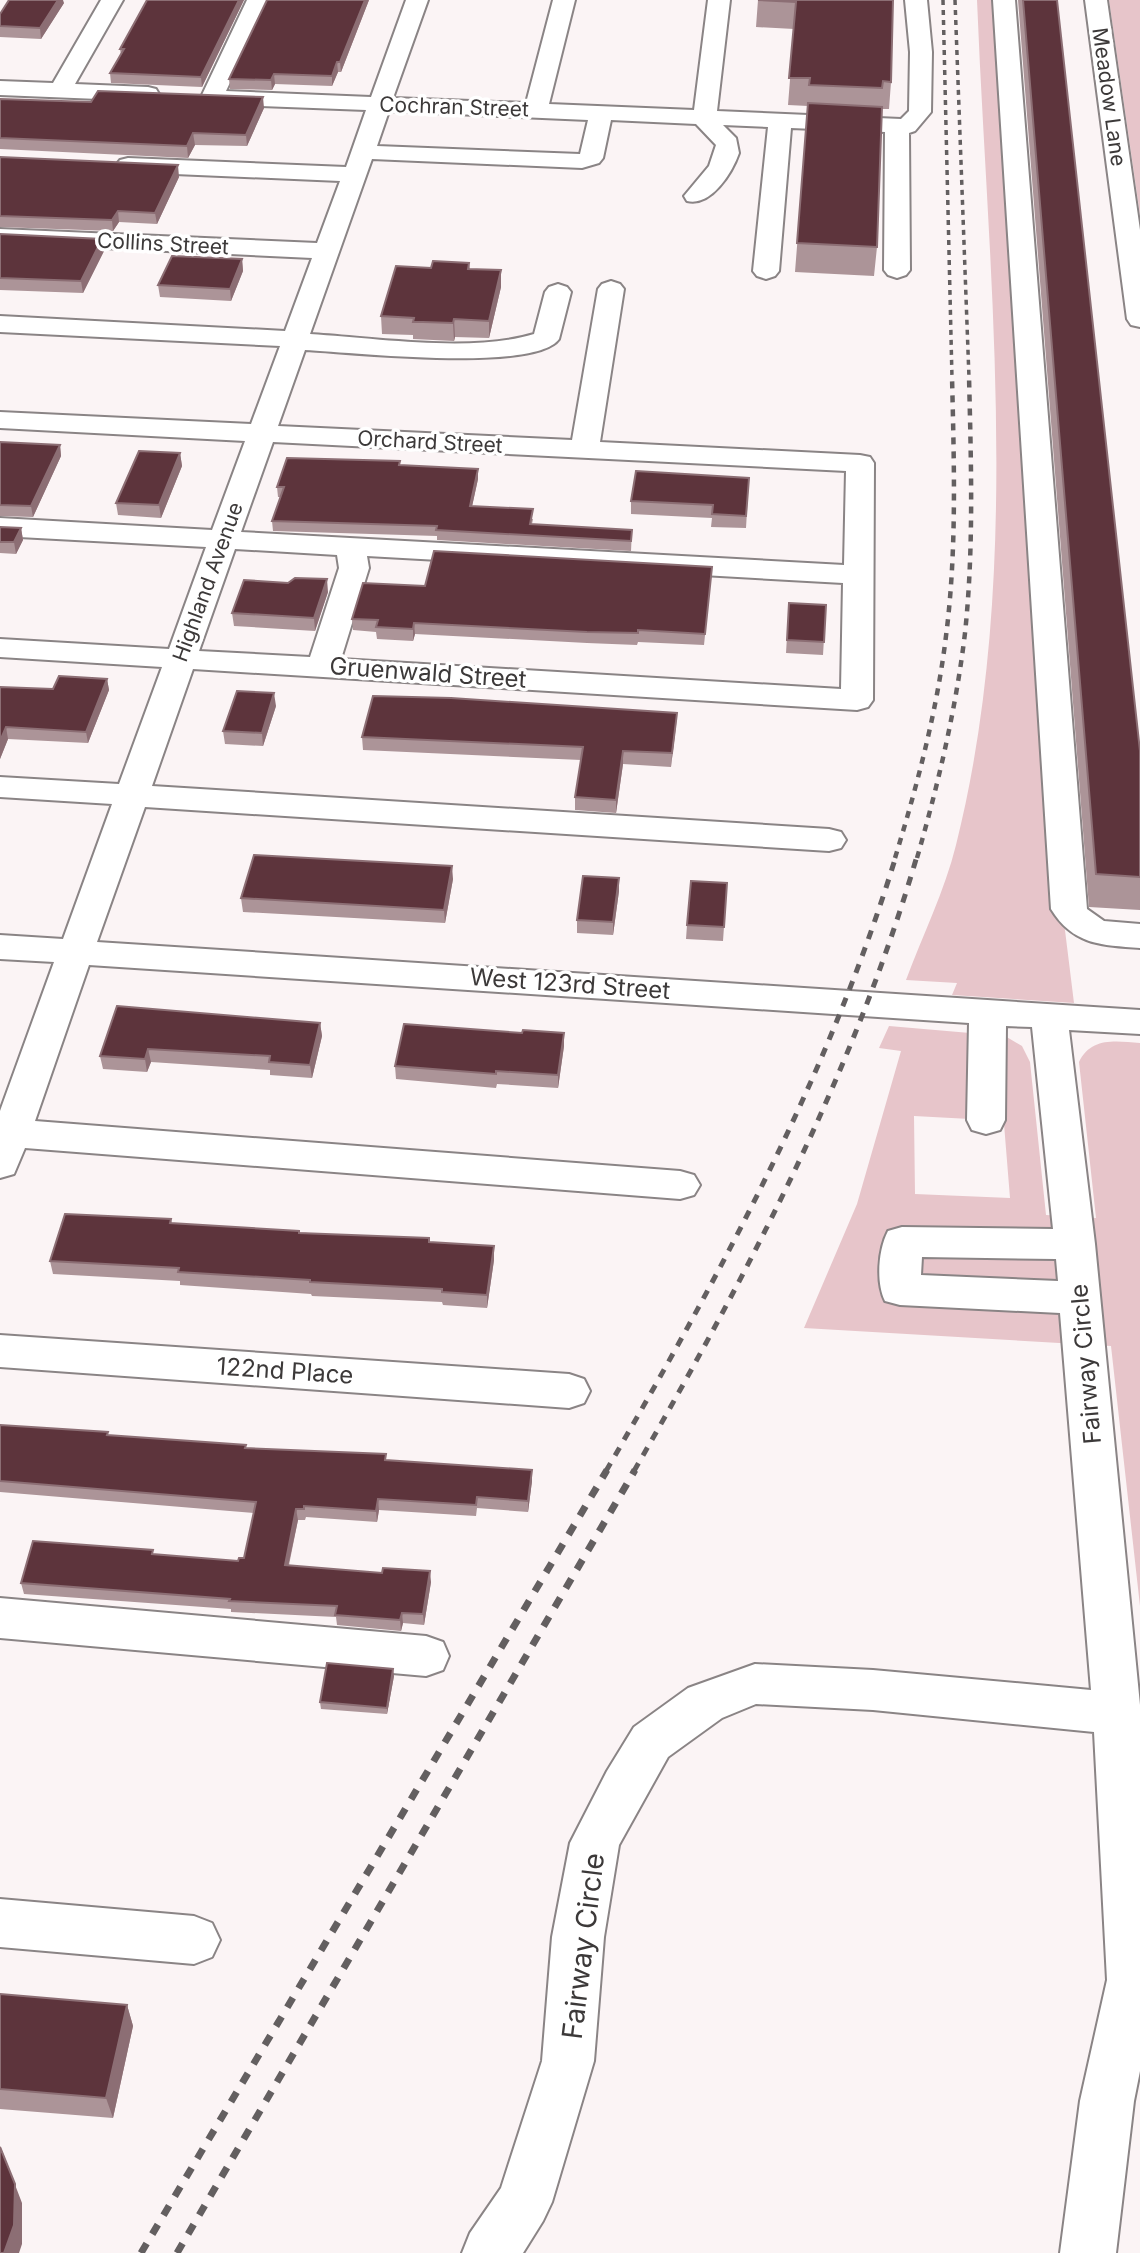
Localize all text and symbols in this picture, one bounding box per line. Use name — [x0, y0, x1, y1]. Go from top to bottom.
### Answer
street label: Meadow Lane — [1087, 26, 1132, 168]
street label: Cochran Street — [379, 91, 529, 122]
street label: Collins Street — [97, 228, 230, 259]
street label: Orchard Street — [357, 425, 503, 458]
street label: Highland Avenue — [167, 499, 248, 665]
street label: Gruenwald Street — [329, 651, 528, 694]
street label: West 123rd Street — [469, 962, 671, 1005]
street label: Fairway Circle — [1064, 1283, 1107, 1445]
street label: 122nd Place — [216, 1351, 354, 1390]
street label: Fairway Circle — [555, 1851, 611, 2041]

